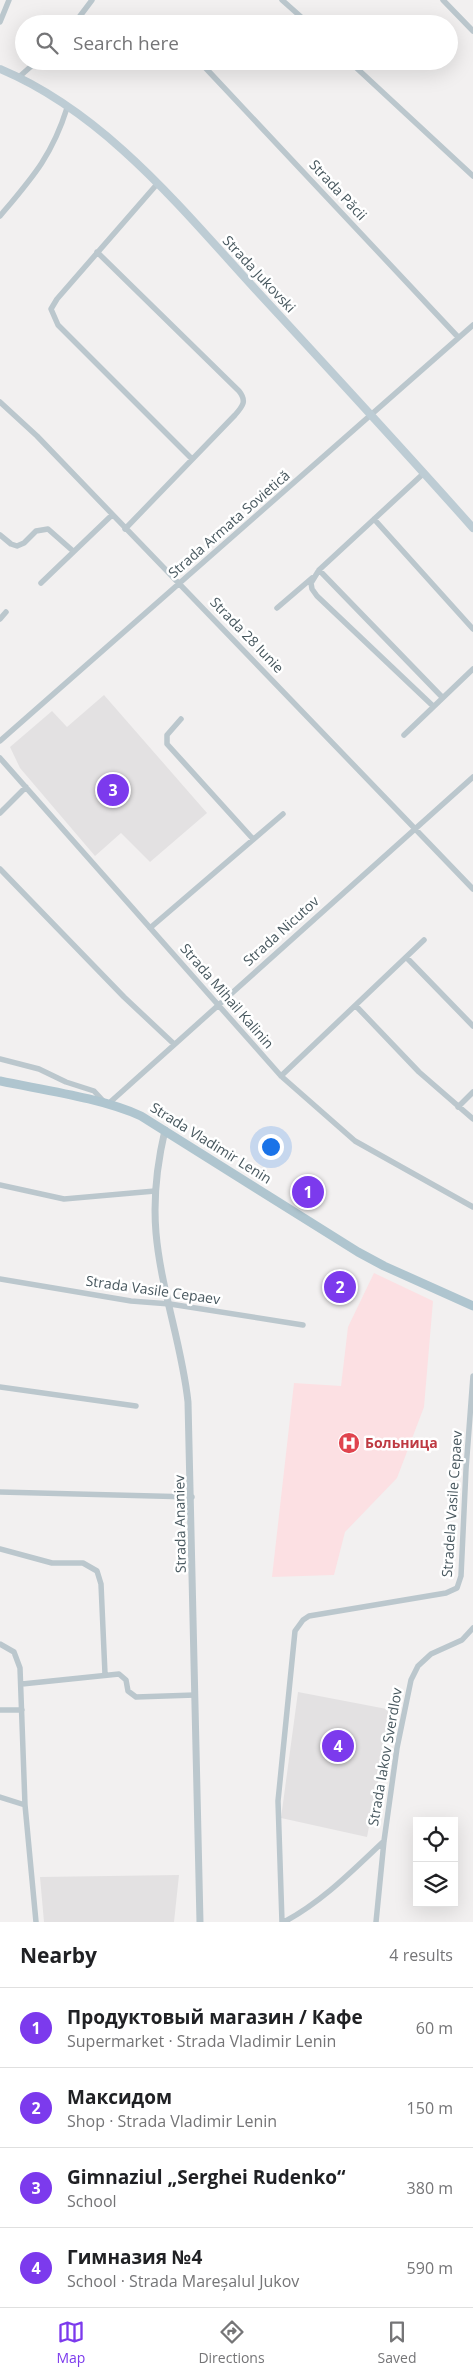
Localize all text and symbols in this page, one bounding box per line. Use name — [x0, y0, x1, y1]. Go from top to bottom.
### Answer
search box — [15, 15, 458, 70]
icon: search — [33, 29, 61, 57]
text: Search here — [73, 30, 179, 56]
street label: Strada Păcii — [305, 155, 371, 224]
street label: Strada Jukovski — [219, 231, 300, 316]
street label: Strada Armata Sovietică — [164, 465, 294, 582]
street label: Strada 28 Iunie — [206, 593, 288, 677]
pin: 3 — [97, 771, 129, 809]
street label: Strada Nicutov — [239, 891, 323, 970]
street label: Strada Mihail Kalinin — [176, 939, 278, 1052]
street label: Strada Vladimir Lenin — [147, 1098, 276, 1188]
your location — [258, 1134, 284, 1160]
pin: 1 — [292, 1173, 324, 1211]
pin: 2 — [324, 1268, 356, 1306]
street label: Strada Vasile Cepaev — [85, 1271, 221, 1308]
street label: Stradela Vasile Cepaev — [437, 1430, 466, 1578]
hospital icon: Больница — [337, 1431, 361, 1455]
place label: Больница — [365, 1433, 438, 1452]
street label: Strada Ananiev — [169, 1475, 190, 1573]
street label: Strada Iakov Sverdlov — [363, 1686, 406, 1828]
pin: 4 — [322, 1727, 354, 1765]
map controls — [413, 1817, 458, 1907]
button: locate — [413, 1817, 458, 1862]
button: layers — [413, 1862, 458, 1907]
text: Nearby — [20, 1941, 97, 1969]
text: 4 results — [389, 1944, 453, 1966]
text: Продуктовый магазин / Кафе — [67, 2004, 363, 2030]
text: 1 — [31, 2017, 41, 2039]
text: 60 m — [416, 2017, 453, 2039]
text: Supermarket · Strada Vladimir Lenin — [67, 2030, 336, 2052]
text: Максидом — [67, 2084, 172, 2110]
text: 2 — [31, 2097, 41, 2119]
text: 150 m — [407, 2097, 453, 2119]
text: Shop · Strada Vladimir Lenin — [67, 2110, 277, 2132]
text: Gimnaziul „Serghei Rudenko“ — [67, 2164, 345, 2190]
text: 3 — [31, 2177, 41, 2199]
text: 380 m — [407, 2177, 453, 2199]
text: School — [67, 2190, 117, 2212]
text: Гимназия №4 — [67, 2244, 202, 2270]
text: 4 — [31, 2257, 41, 2279]
text: 590 m — [407, 2257, 453, 2279]
text: School · Strada Mareșalul Jukov — [67, 2270, 299, 2292]
tab: Map — [56, 2318, 85, 2367]
tab: Directions — [198, 2318, 265, 2367]
tab: Saved — [378, 2318, 416, 2367]

